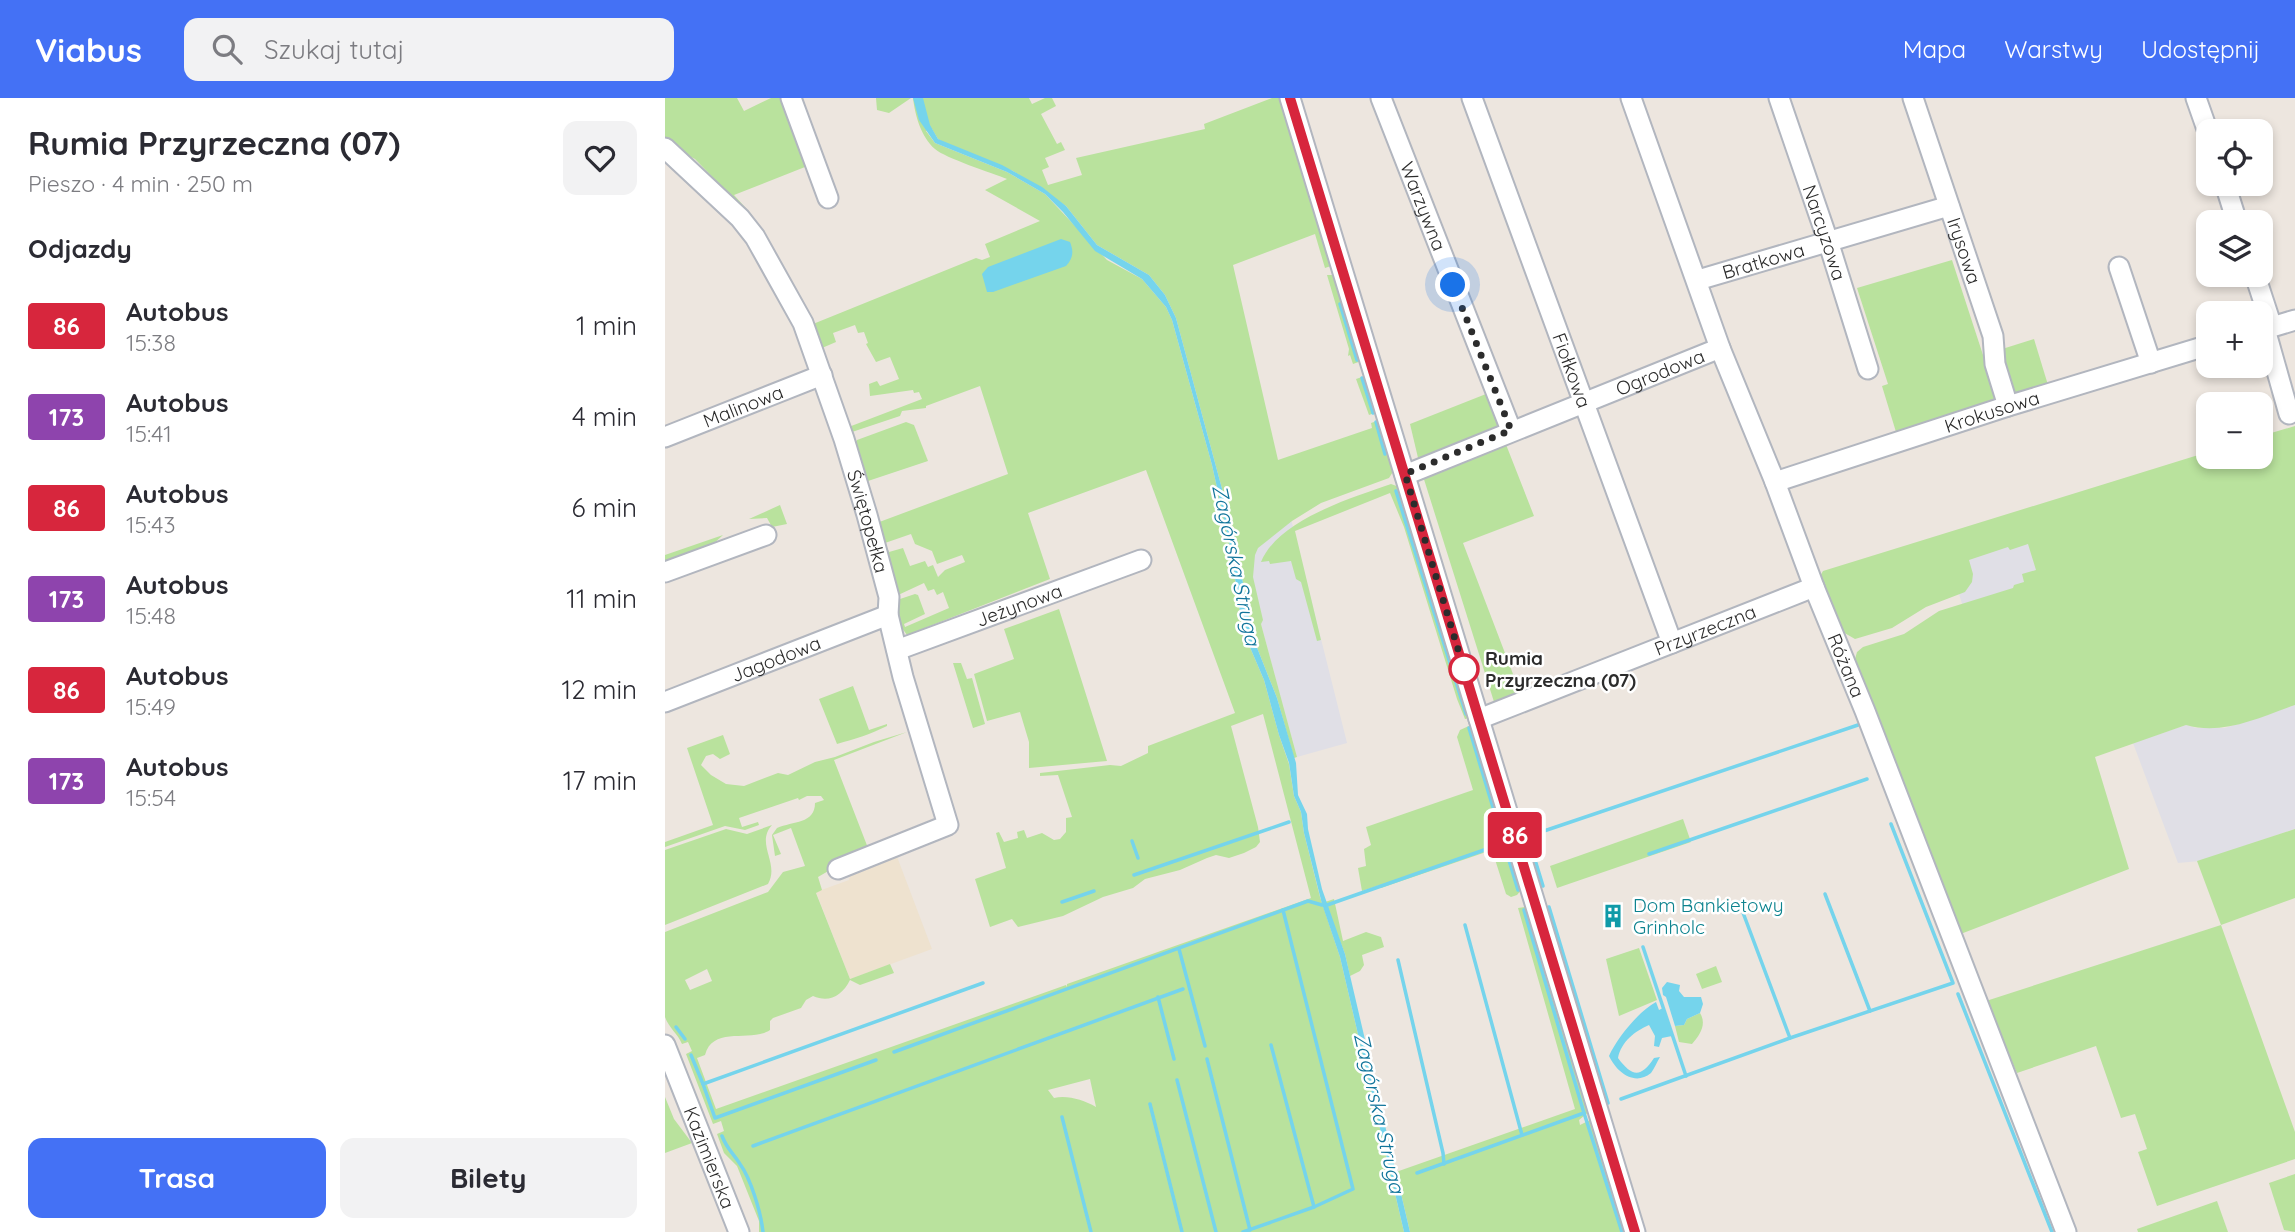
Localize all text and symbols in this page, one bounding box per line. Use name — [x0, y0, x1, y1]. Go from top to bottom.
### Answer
search box — [184, 18, 674, 81]
text: Viabus — [35, 29, 142, 70]
icon: search — [208, 30, 246, 68]
text: Szukaj tutaj — [264, 33, 405, 66]
text: Mapa — [1903, 34, 1966, 64]
text: Warstwy — [2004, 34, 2103, 64]
text: Udostępnij — [2141, 34, 2260, 64]
map controls — [2196, 119, 2273, 469]
button: locate — [2196, 119, 2273, 196]
button: heart — [563, 121, 637, 195]
text: Rumia Przyrzeczna (07) — [28, 122, 400, 163]
street label: Warzywna — [1395, 158, 1452, 254]
text: Pieszo · 4 min · 250 m — [28, 169, 253, 198]
street label: Narcyzowa — [1798, 182, 1852, 283]
button: layers — [2196, 210, 2273, 287]
street label: Irysowa — [1942, 214, 1987, 287]
text: Odjazdy — [28, 232, 132, 265]
street label: Bratkowa — [1719, 237, 1807, 284]
your location — [1435, 267, 1470, 302]
text: Autobus — [126, 295, 228, 328]
button: + — [2196, 301, 2273, 378]
text: 1 min — [576, 309, 637, 342]
text: 86 — [53, 311, 80, 341]
text: 15:38 — [126, 328, 176, 357]
street label: Fiołkowa — [1547, 330, 1597, 411]
street label: Ogrodowa — [1612, 344, 1708, 401]
street label: Malinowa — [700, 380, 787, 433]
street label: Krokusowa — [1941, 385, 2042, 438]
text: Autobus — [126, 386, 228, 419]
button: − — [2196, 392, 2273, 469]
text: 4 min — [572, 400, 637, 433]
text: 173 — [49, 402, 84, 432]
text: 15:41 — [126, 419, 172, 448]
street label: Świętopełka — [842, 467, 894, 575]
text: Autobus — [126, 477, 228, 510]
water label: Zagórska Struga — [1207, 482, 1267, 649]
text: 6 min — [572, 491, 637, 524]
text: 86 — [53, 493, 80, 523]
text: 15:43 — [126, 510, 176, 539]
text: Autobus — [126, 568, 228, 601]
street label: Jeżynowa — [973, 578, 1065, 632]
text: 11 min — [566, 582, 637, 615]
text: 173 — [49, 584, 84, 614]
street label: Przyrzeczna — [1651, 599, 1759, 661]
text: 15:48 — [126, 601, 176, 630]
street label: Jagodowa — [728, 630, 824, 687]
street label: Różana — [1822, 630, 1870, 701]
place label: Rumia Przyrzeczna (07) — [1485, 646, 1636, 692]
marker: Rumia Przyrzeczna (07) — [1449, 654, 1479, 684]
text: Autobus — [126, 659, 228, 692]
text: 12 min — [562, 673, 637, 706]
text: 86 — [53, 675, 80, 705]
text: 15:49 — [126, 692, 176, 721]
text: Autobus — [126, 750, 228, 783]
text: 17 min — [563, 764, 637, 797]
text: 173 — [49, 766, 84, 796]
text: 15:54 — [126, 783, 176, 812]
line badge: 86 — [1483, 812, 1547, 858]
text: 86 — [1502, 820, 1528, 850]
place label: Dom Bankietowy Grinholc — [1633, 893, 1784, 939]
building icon: Dom Bankietowy Grinholc — [1599, 902, 1627, 930]
water label: Zagórska Struga — [1349, 1030, 1411, 1197]
street label: Kazimierska — [679, 1103, 740, 1212]
button: Trasa — [28, 1138, 326, 1218]
button: Bilety — [340, 1138, 637, 1218]

